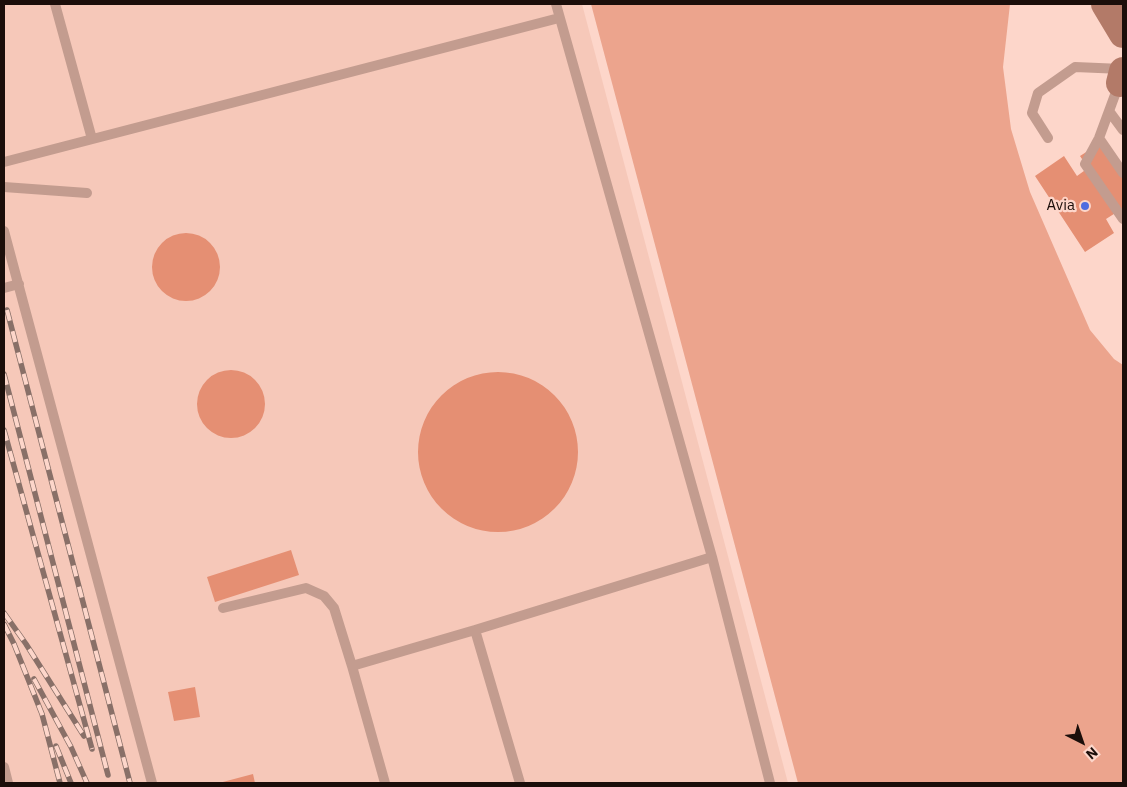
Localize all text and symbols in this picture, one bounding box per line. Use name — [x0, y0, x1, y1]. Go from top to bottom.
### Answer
place label: Avia — [1047, 197, 1075, 215]
marker: Avia — [1079, 200, 1091, 212]
north arrow — [1057, 717, 1107, 767]
text: N — [1082, 743, 1102, 763]

